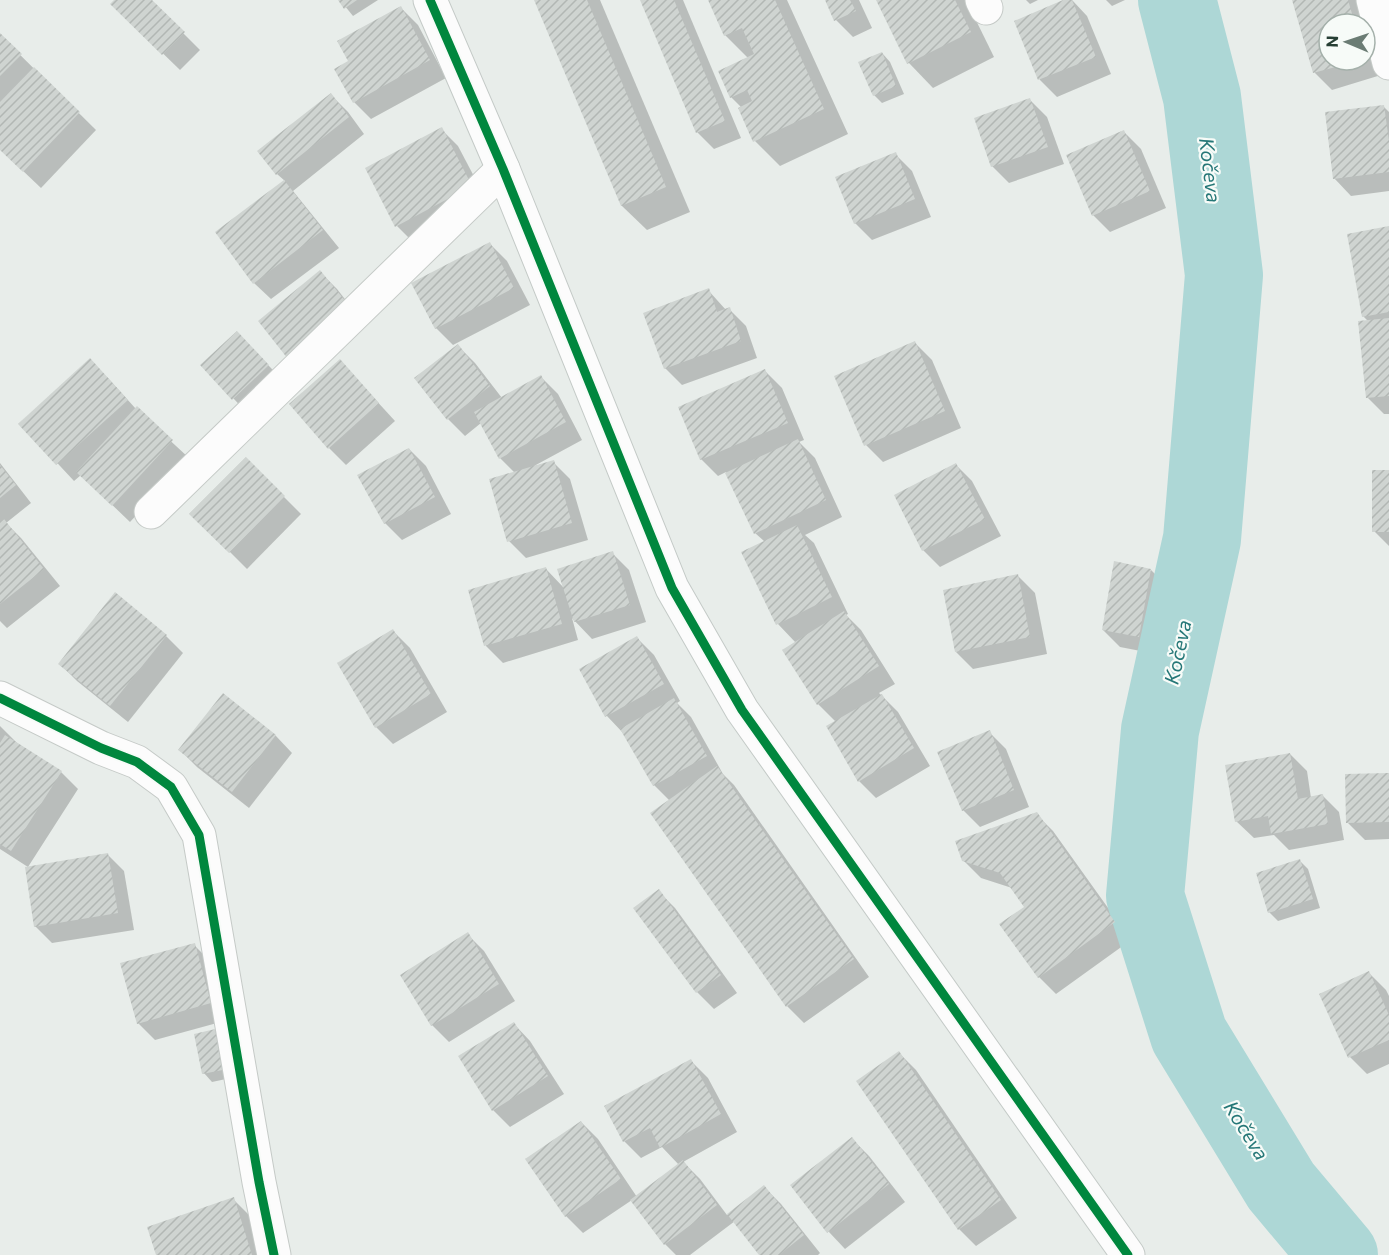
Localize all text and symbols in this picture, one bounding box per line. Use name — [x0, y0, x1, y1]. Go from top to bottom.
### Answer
north arrow — [1317, 12, 1377, 72]
text: N — [1322, 35, 1341, 48]
water label: Kočeva — [1195, 136, 1227, 204]
water label: Kočeva — [1158, 618, 1196, 686]
water label: Kočeva — [1220, 1096, 1274, 1164]

